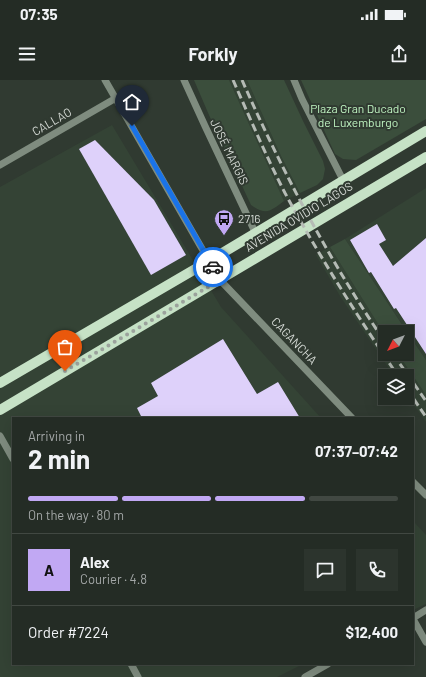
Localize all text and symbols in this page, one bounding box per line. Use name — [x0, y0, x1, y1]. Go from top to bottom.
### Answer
text: 07:35 — [20, 5, 58, 23]
icon: menu — [16, 43, 38, 65]
text: Forkly — [188, 43, 238, 65]
icon: share — [388, 43, 410, 65]
pin — [115, 85, 149, 126]
icon: home — [121, 91, 143, 113]
park label: Plaza Gran Ducado de Luxemburgo — [310, 101, 406, 129]
street label: CALLAO — [29, 104, 74, 138]
street label: JOSÉ MARGIS — [208, 116, 252, 187]
street label: AVENIDA OVIDIO LAGOS — [242, 178, 355, 254]
bus stop icon: 2716 — [213, 208, 235, 236]
place label: 2716 — [238, 211, 261, 225]
courier — [193, 247, 233, 287]
icon: car — [202, 256, 224, 278]
street label: CAGANCHA — [269, 314, 320, 367]
north arrow — [378, 325, 414, 361]
map controls — [378, 325, 414, 405]
pin — [48, 330, 82, 371]
icon: bag — [54, 336, 76, 358]
button: layers — [378, 369, 414, 405]
text: Arriving in — [28, 428, 85, 444]
text: 07:37–07:42 — [315, 442, 398, 460]
text: 2 min — [28, 443, 90, 474]
text: On the way · 80 m — [28, 507, 124, 523]
button: chat — [304, 549, 346, 591]
button: phone — [356, 549, 398, 591]
text: Alex — [80, 553, 110, 571]
text: A — [44, 561, 54, 579]
text: Courier · 4.8 — [80, 571, 147, 587]
text: Order #7224 — [28, 623, 109, 641]
text: $12,400 — [346, 623, 398, 641]

